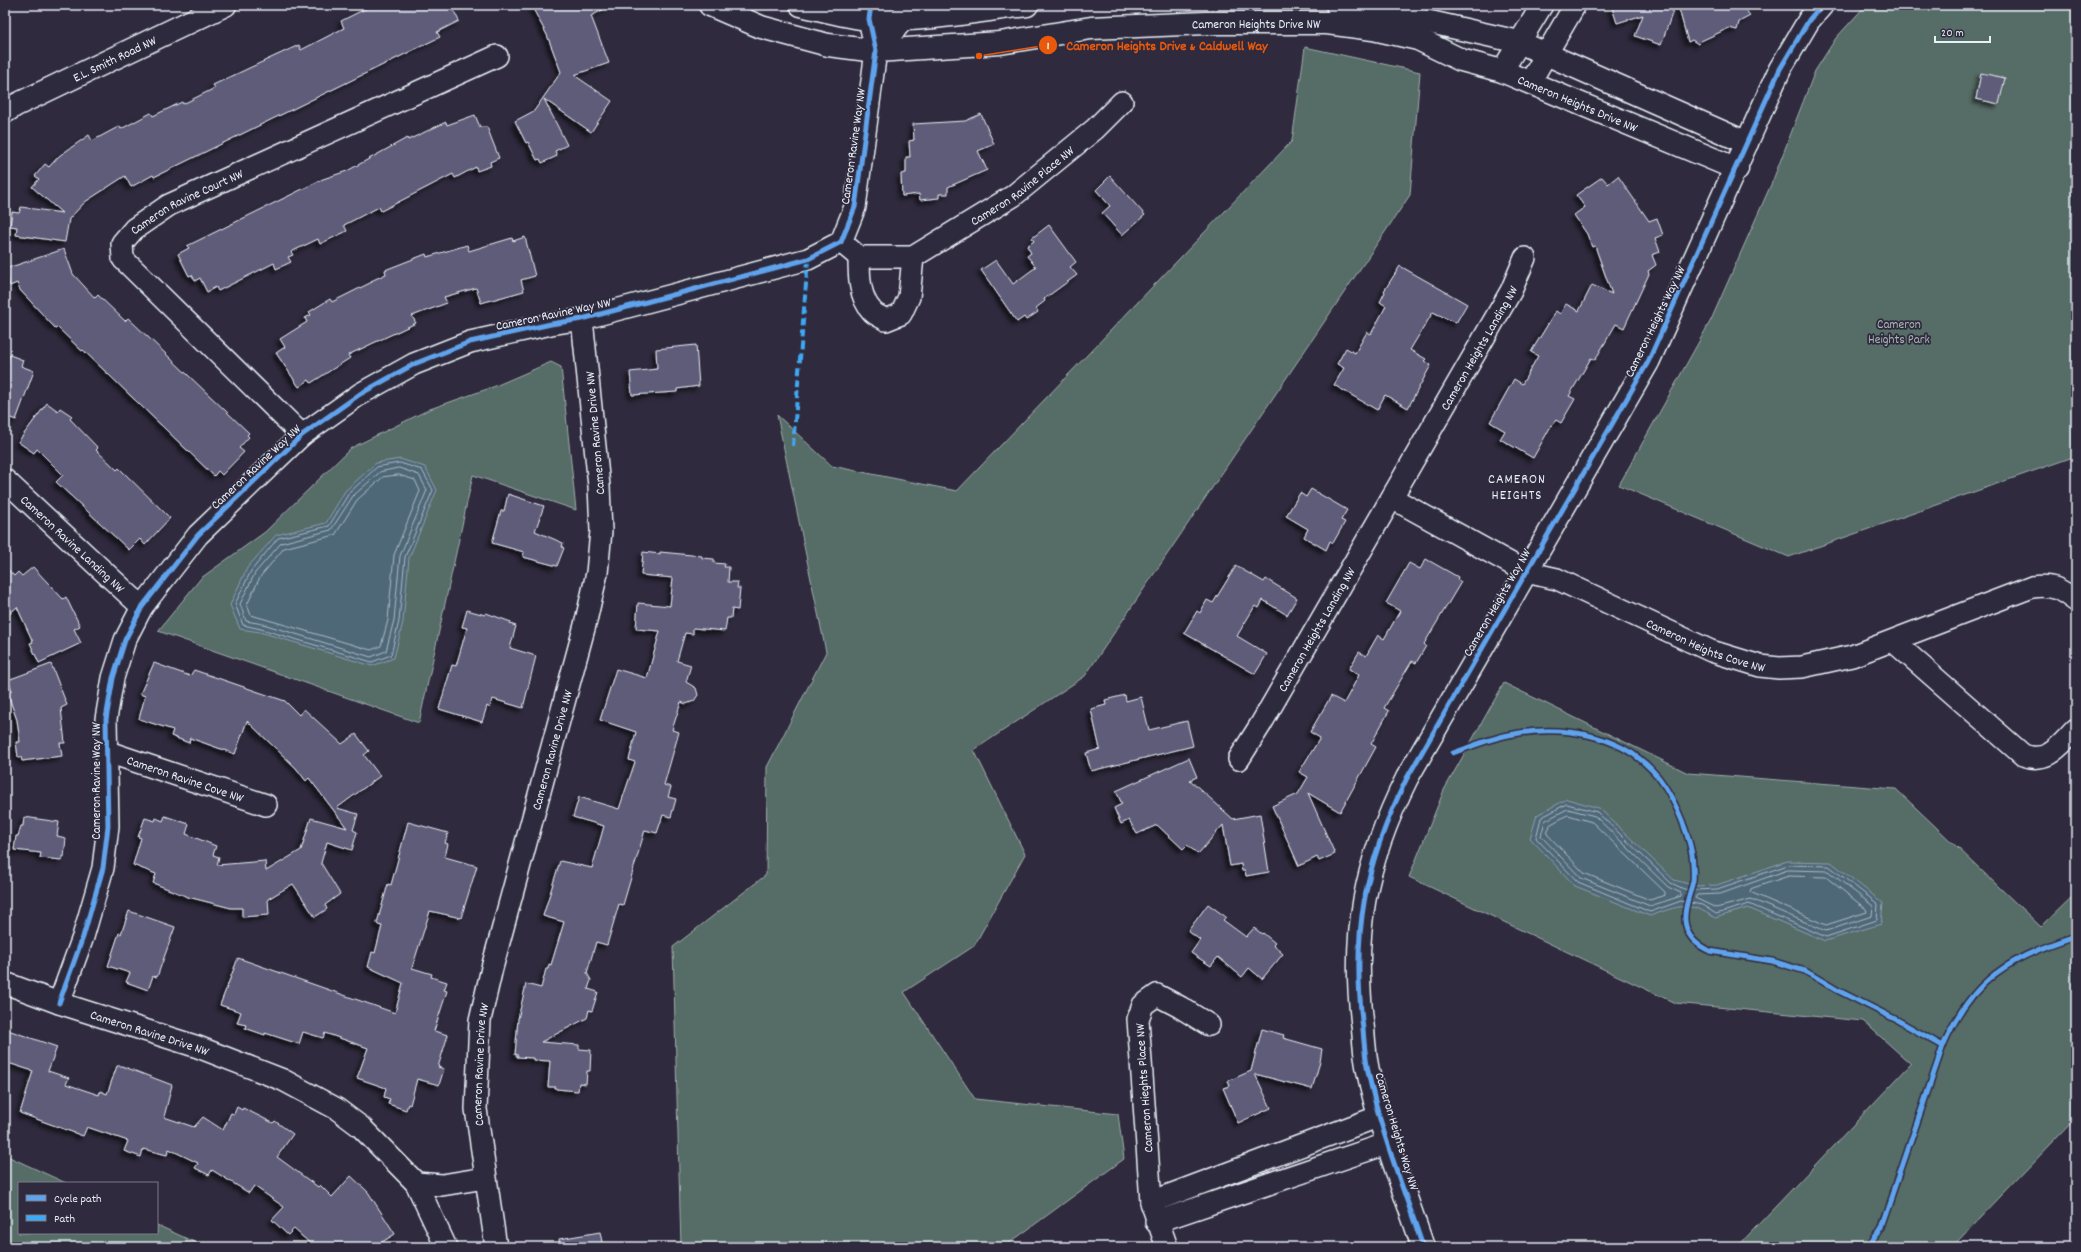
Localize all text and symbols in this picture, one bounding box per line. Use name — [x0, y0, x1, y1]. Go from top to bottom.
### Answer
street label: Cameron Heights Drive NW — [1192, 16, 1321, 36]
scale bar — [1935, 18, 1990, 44]
text: 20 m — [1941, 25, 1964, 42]
street label: E.L. Smith Road NW — [70, 32, 161, 88]
callout: Cameron Heights Drive & Caldwell Way — [1038, 32, 1276, 58]
text: Cameron Heights Drive & Caldwell Way — [1066, 37, 1269, 57]
text: 1 — [1047, 38, 1050, 55]
street label: Cameron Heights Drive NW — [1514, 71, 1640, 139]
street label: Cameron Ravine Way NW — [837, 86, 872, 206]
street label: Cameron Ravine Place NW — [968, 142, 1080, 232]
street label: Cameron Ravine Court NW — [126, 165, 247, 240]
street label: Cameron Heights Way NW — [1621, 263, 1692, 381]
street label: Cameron Heights Landing NW — [1437, 283, 1524, 415]
street label: Cameron Ravine Way NW — [494, 294, 613, 337]
park label: Cameron Heights Park — [1868, 316, 1930, 350]
street label: Cameron Ravine Drive NW — [582, 370, 611, 495]
street label: Cameron Ravine Way NW — [207, 420, 306, 515]
district label: CAMERON HEIGHTS — [1488, 470, 1546, 506]
street label: Cameron Ravine Landing NW — [15, 492, 128, 599]
street label: Cameron Heights Way NW — [1459, 545, 1537, 661]
street label: Cameron Heights Landing NW — [1274, 564, 1362, 696]
street label: Cameron Heights Cove NW — [1642, 615, 1767, 679]
street label: Cameron Ravine Drive NW — [528, 688, 579, 813]
street label: Cameron Ravine Way NW — [88, 722, 107, 840]
street label: Cameron Ravine Cove NW — [124, 752, 246, 809]
street label: Cameron Ravine Drive NW — [468, 1001, 496, 1127]
street label: Cameron Ravine Drive NW — [87, 1006, 212, 1063]
street label: Cameron Hieghts Place NW — [1131, 1022, 1159, 1153]
street label: Cameron Heights Way NW — [1369, 1071, 1423, 1193]
legend — [18, 1182, 158, 1234]
text: Cycle path — [54, 1191, 102, 1208]
text: Path — [54, 1211, 75, 1228]

